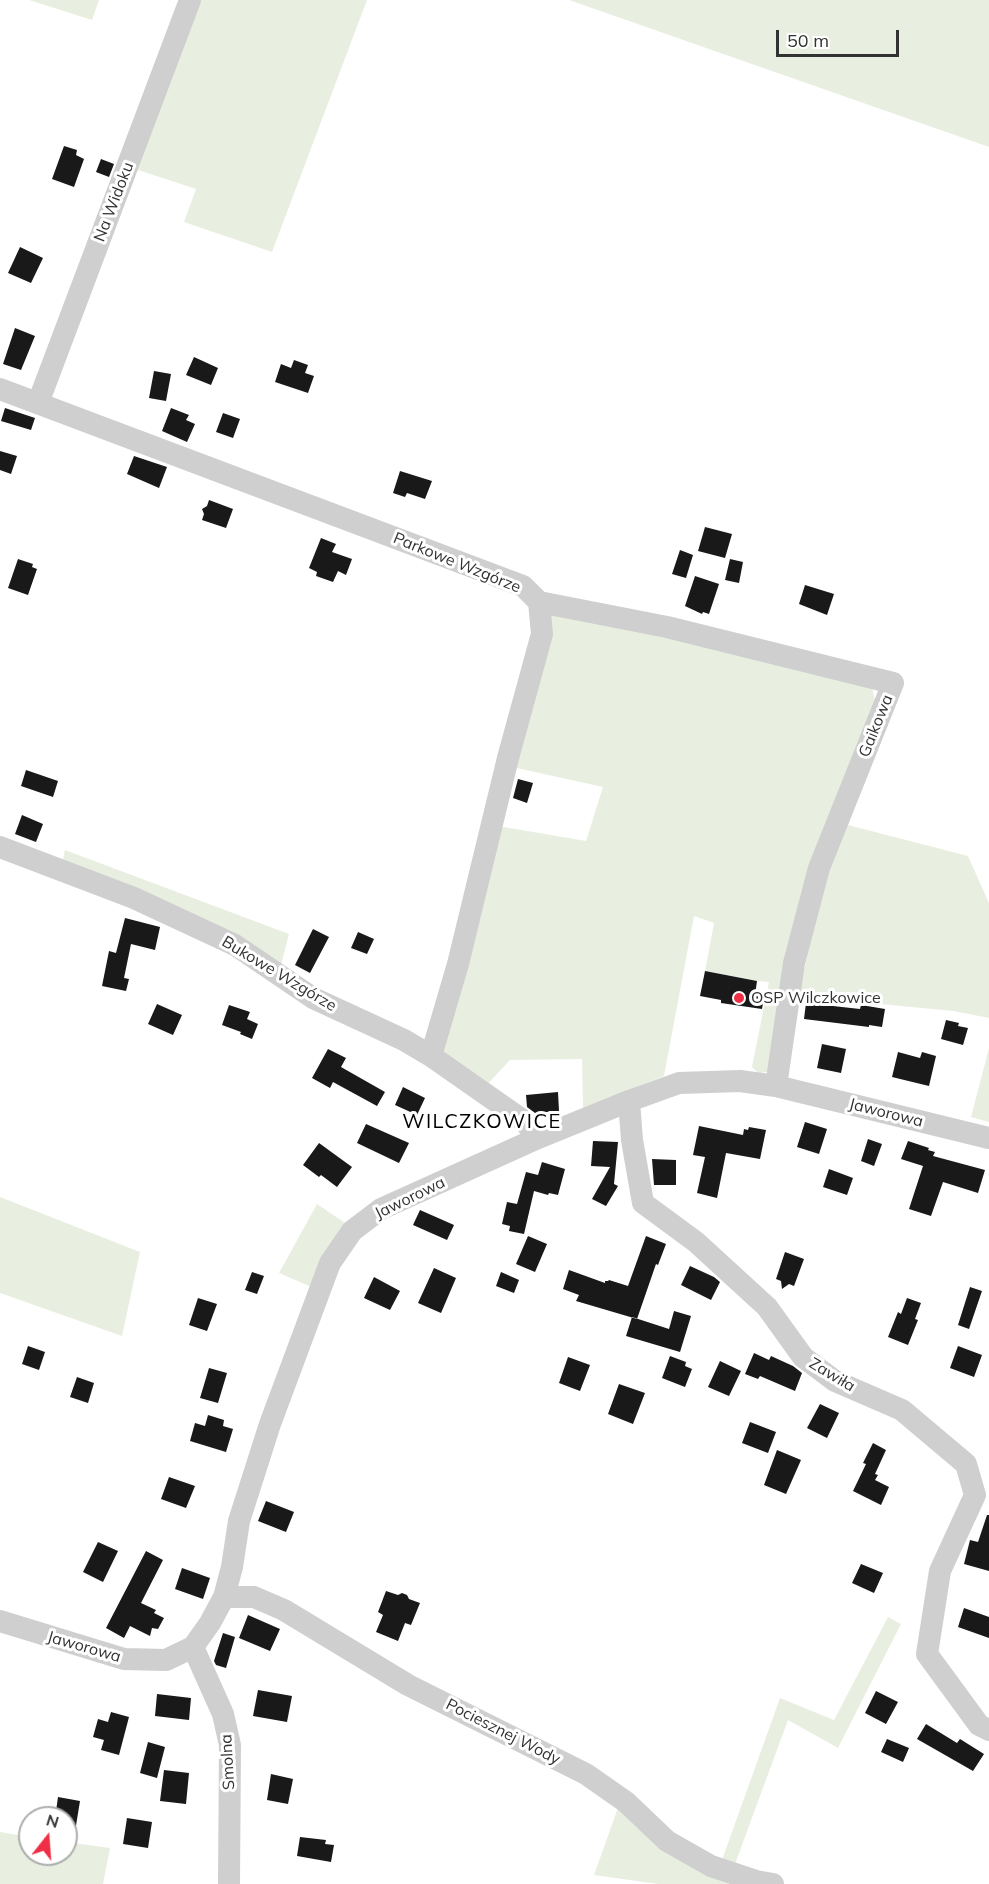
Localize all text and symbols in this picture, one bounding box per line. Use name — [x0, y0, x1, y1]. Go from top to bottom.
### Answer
scale bar — [779, 18, 902, 56]
text: 50 m — [787, 29, 829, 52]
street label: Na Widoku — [90, 160, 138, 244]
street label: Parkowe Wzgórze — [391, 529, 523, 597]
street label: Gaikowa — [855, 692, 897, 760]
street label: Bukowe Wzgórze — [218, 932, 340, 1016]
place label: OSP Wilczkowice — [751, 988, 881, 1008]
marker: OSP Wilczkowice — [732, 991, 746, 1005]
street label: Jaworowa — [847, 1095, 925, 1131]
district label: WILCZKOWICE — [402, 1110, 562, 1134]
street label: Jaworowa — [372, 1173, 448, 1223]
street label: Zawiła — [806, 1354, 858, 1396]
street label: Jaworowa — [45, 1627, 123, 1667]
street label: Pociesznej Wody — [443, 1695, 563, 1769]
street label: Smolna — [217, 1734, 239, 1790]
north arrow — [18, 1806, 78, 1866]
text: N — [44, 1809, 61, 1832]

